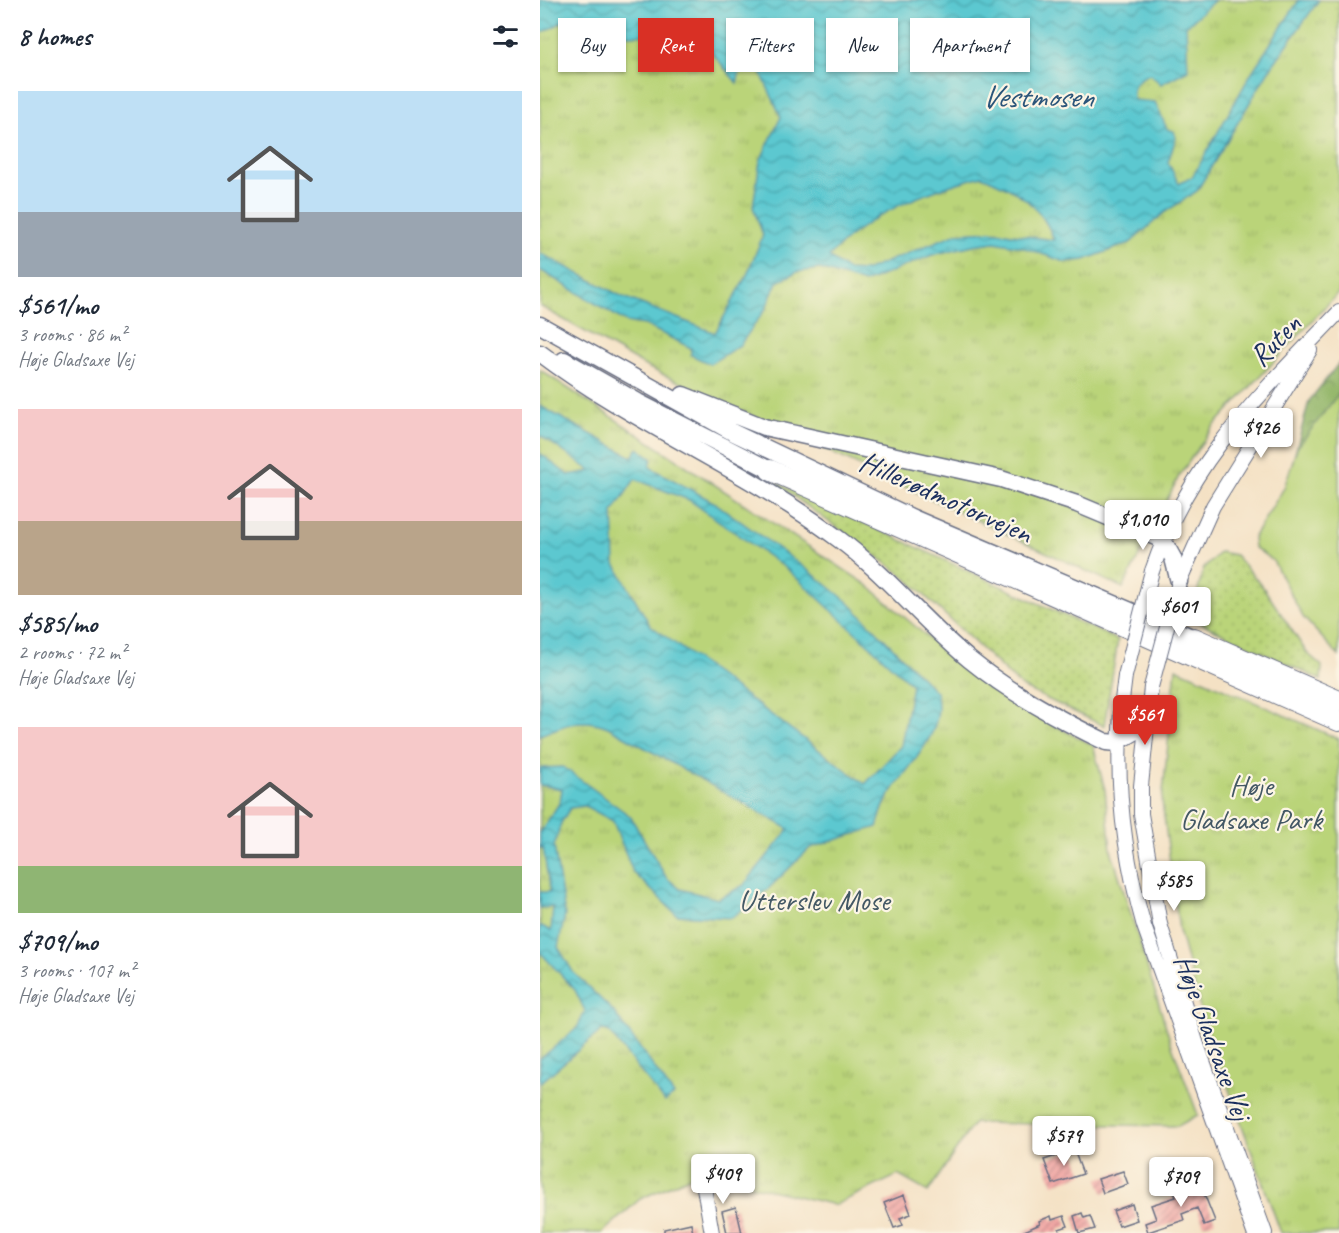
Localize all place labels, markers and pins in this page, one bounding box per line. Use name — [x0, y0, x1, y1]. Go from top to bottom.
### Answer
pin: $926 — [1225, 408, 1297, 459]
pin: $1,010 — [1094, 500, 1192, 551]
pin: $601 — [1143, 587, 1215, 638]
pin: $561 — [1109, 695, 1181, 746]
pin: $585 — [1138, 861, 1210, 912]
pin: $579 — [1028, 1116, 1100, 1167]
pin: $409 — [687, 1154, 759, 1205]
pin: $709 — [1145, 1157, 1217, 1208]

